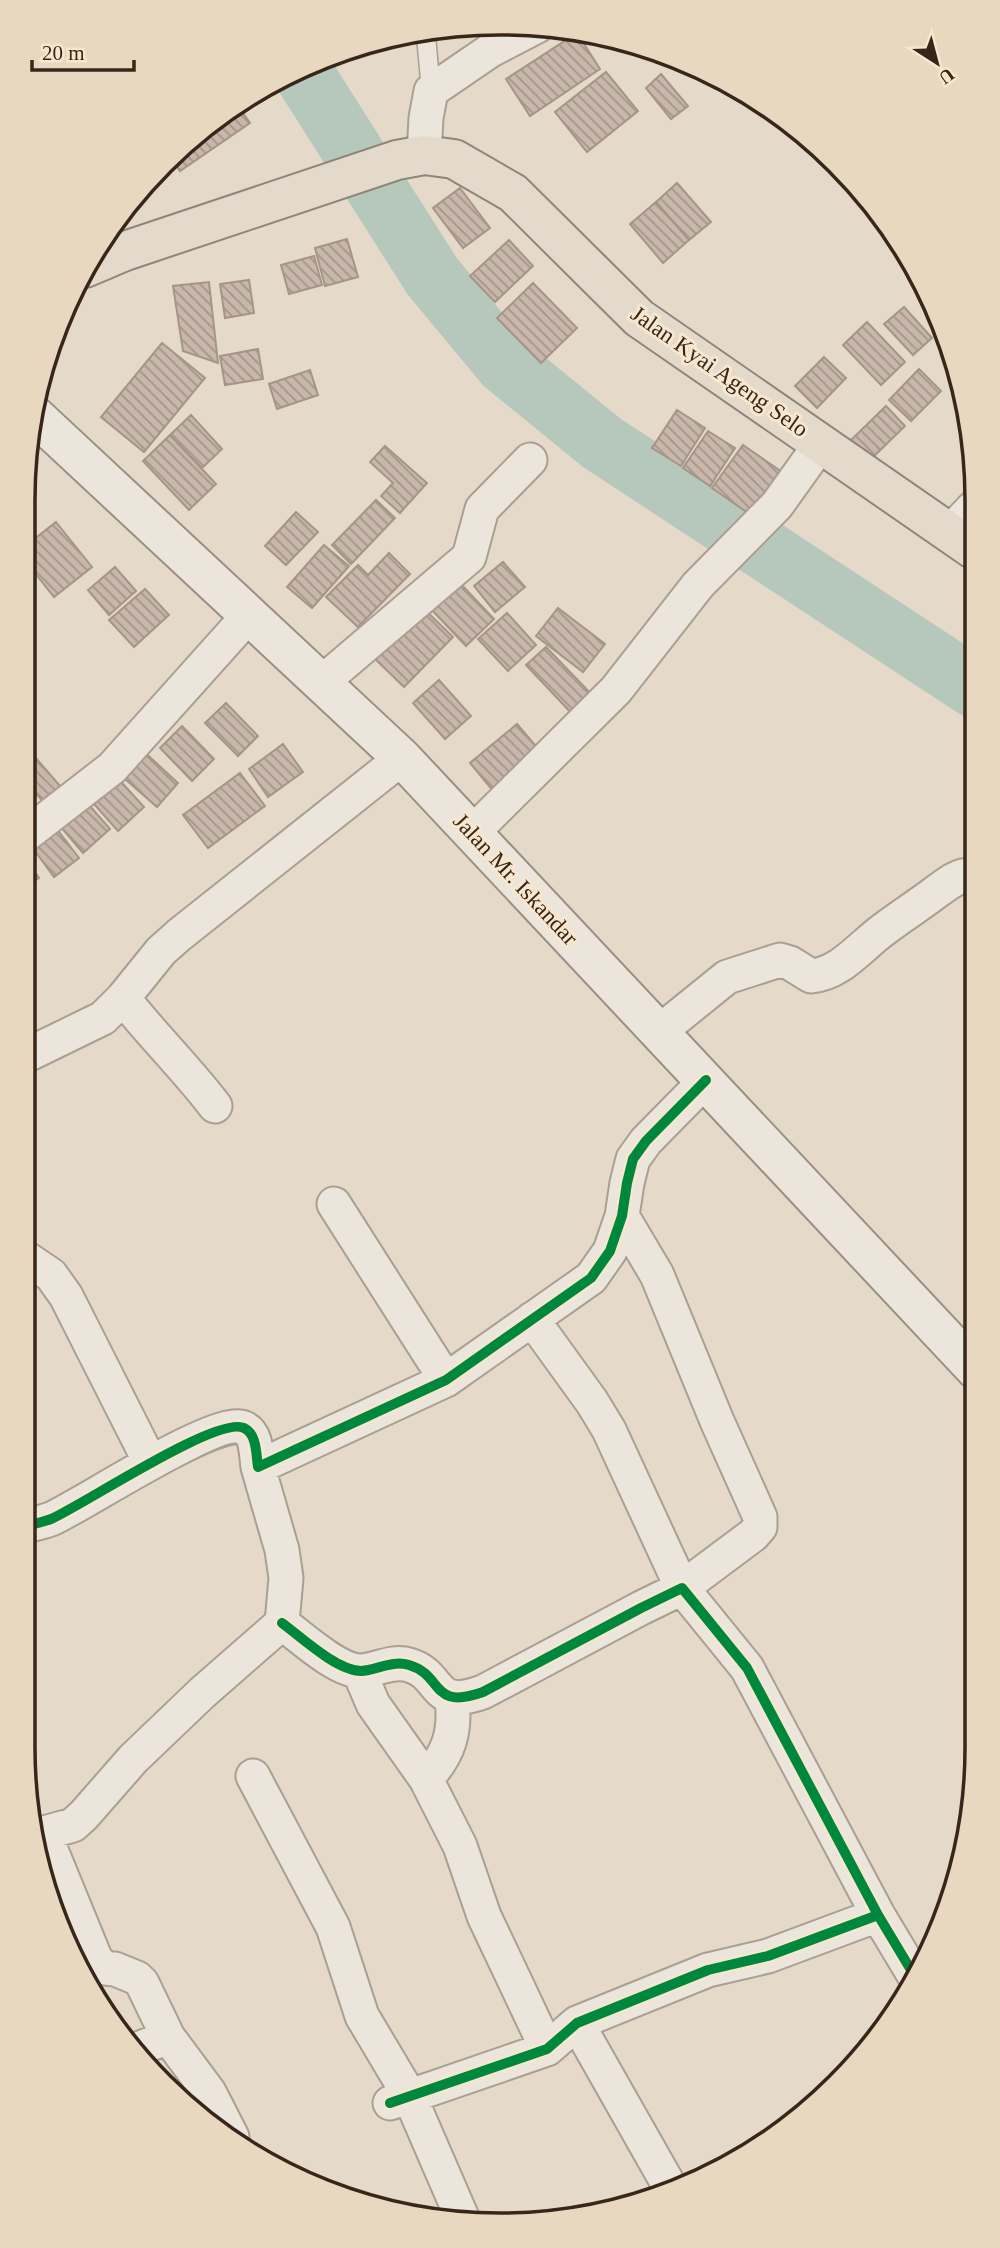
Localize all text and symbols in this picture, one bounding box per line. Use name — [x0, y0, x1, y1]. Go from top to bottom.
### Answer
scale bar — [32, 28, 133, 72]
north arrow — [902, 28, 972, 98]
text: 20 m — [42, 41, 85, 65]
text: U — [935, 64, 958, 89]
street label: Jalan Kyai Ageng Selo — [626, 301, 813, 442]
street label: Jalan Mr. Iskandar — [448, 808, 583, 950]

